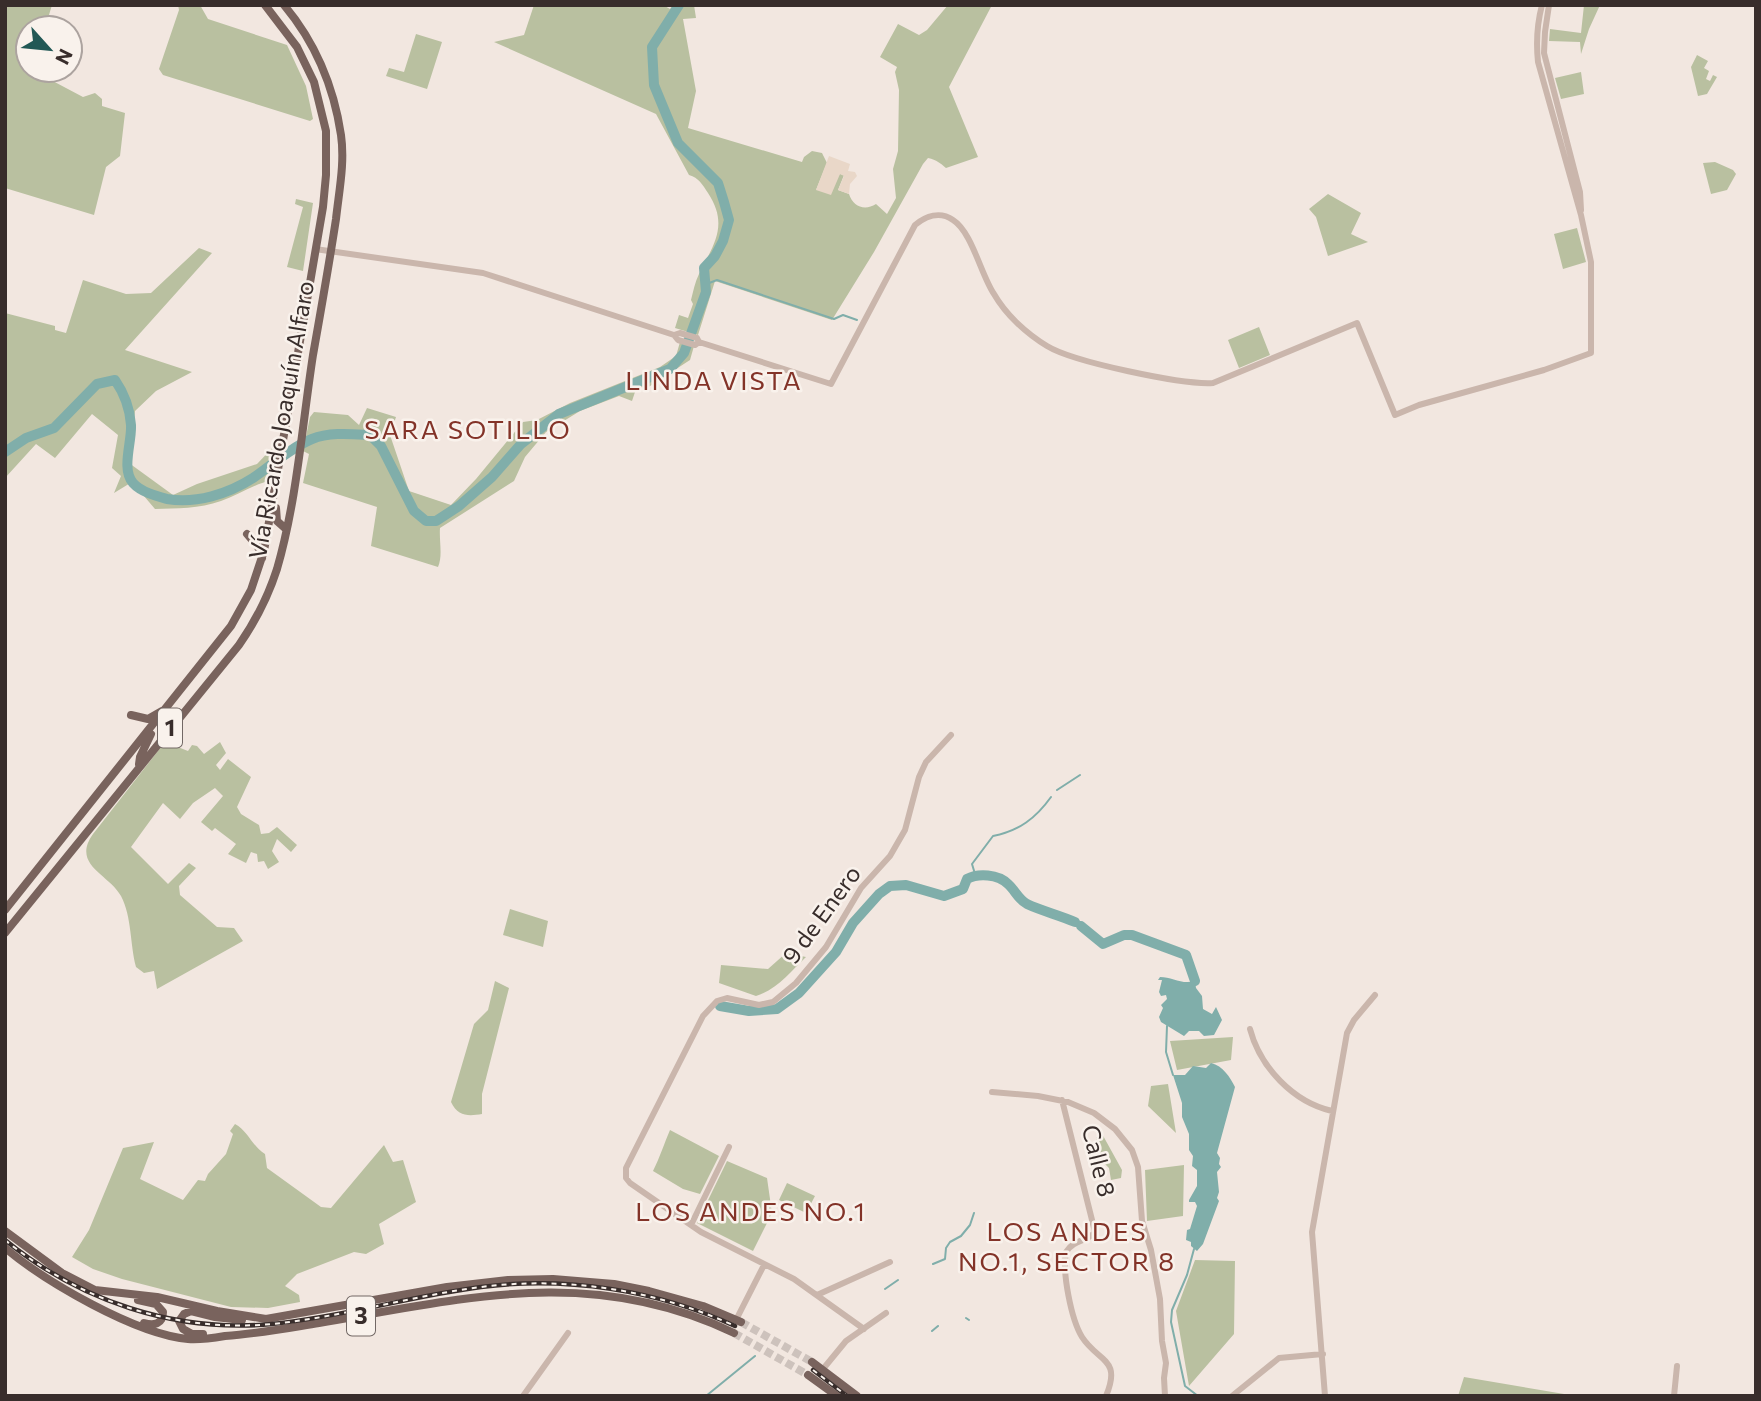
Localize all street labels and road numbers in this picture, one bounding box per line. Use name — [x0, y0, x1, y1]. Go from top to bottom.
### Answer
street label: Vía Ricardo Joaquín Alfaro — [242, 278, 319, 561]
road number: 1 — [158, 708, 182, 748]
street label: 9 de Enero — [775, 859, 866, 969]
street label: Calle 8 — [1077, 1122, 1122, 1200]
road number: 3 — [347, 1296, 375, 1336]

